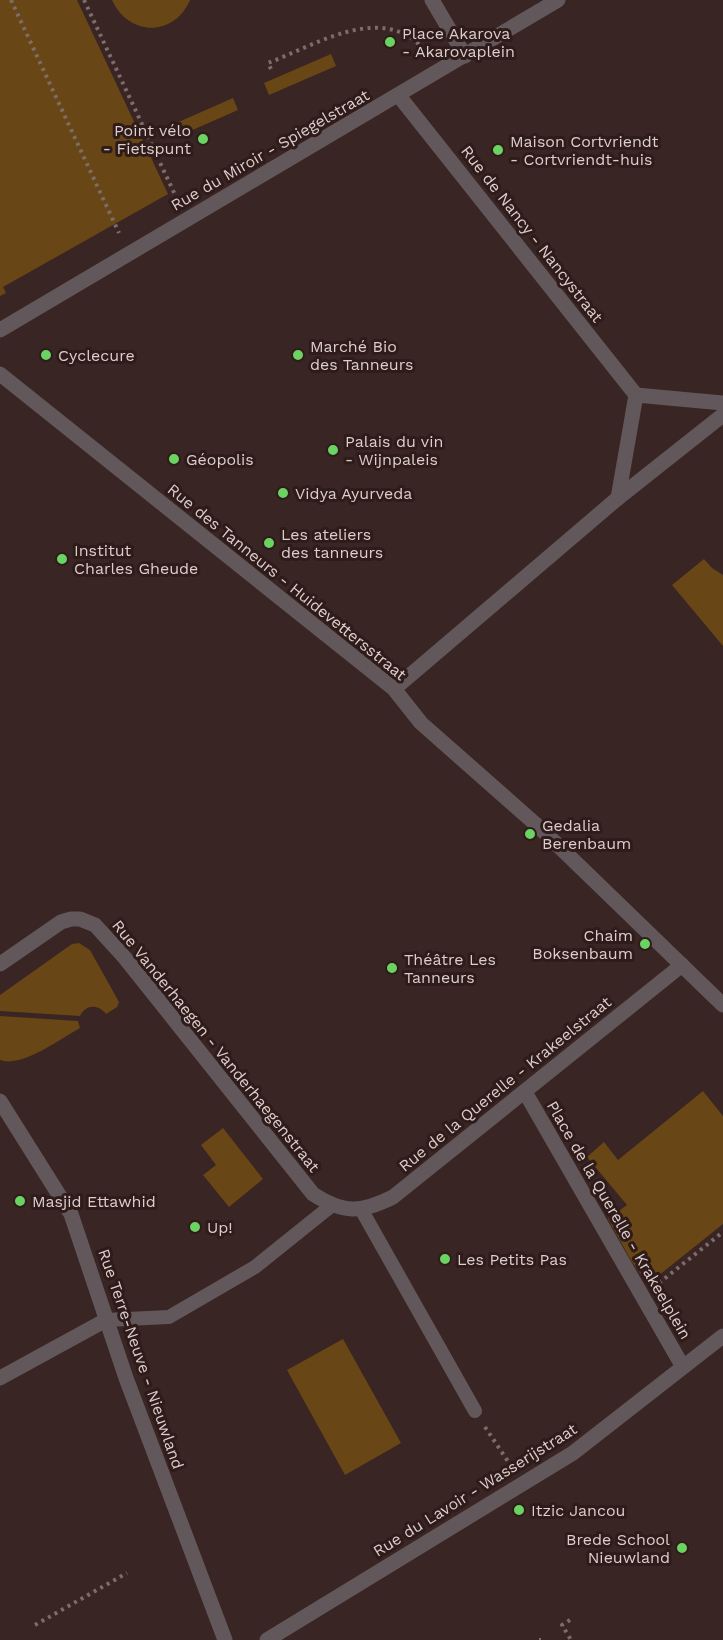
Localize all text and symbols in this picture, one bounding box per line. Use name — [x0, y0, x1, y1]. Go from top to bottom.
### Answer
place label: Place Akarova - Akarovaplein — [402, 24, 515, 61]
marker: Place Akarova - Akarovaplein — [383, 35, 397, 49]
street label: Rue du Miroir - Spiegelstraat — [167, 85, 373, 215]
place label: Point vélo - Fietspunt — [103, 121, 191, 158]
marker: Point vélo - Fietspunt — [196, 132, 210, 146]
place label: Maison Cortvriendt - Cortvriendt-huis — [510, 132, 659, 169]
street label: Rue de Nancy - Nancystraat — [457, 142, 607, 326]
marker: Maison Cortvriendt - Cortvriendt-huis — [491, 143, 505, 157]
place label: Marché Bio des Tanneurs — [310, 337, 413, 374]
place label: Cyclecure — [58, 346, 135, 365]
marker: Cyclecure — [39, 348, 53, 362]
marker: Marché Bio des Tanneurs — [291, 348, 305, 362]
place label: Palais du vin - Wijnpaleis — [345, 432, 443, 469]
marker: Palais du vin - Wijnpaleis — [326, 443, 340, 457]
place label: Géopolis — [186, 450, 254, 469]
marker: Géopolis — [167, 452, 181, 466]
street label: Rue des Tanneurs - Huidevettersstraat — [164, 480, 410, 685]
place label: Vidya Ayurveda — [295, 484, 412, 503]
marker: Vidya Ayurveda — [276, 486, 290, 500]
place label: Les ateliers des tanneurs — [281, 525, 383, 562]
marker: Les ateliers des tanneurs — [262, 536, 276, 550]
place label: Institut Charles Gheude — [74, 541, 198, 578]
marker: Institut Charles Gheude — [55, 552, 69, 566]
place label: Gedalia Berenbaum — [542, 816, 631, 853]
marker: Gedalia Berenbaum — [523, 827, 537, 841]
street label: Rue Vanderhaegen - Vanderhaegenstraat — [108, 916, 324, 1176]
place label: Chaim Boksenbaum — [532, 926, 633, 963]
marker: Chaim Boksenbaum — [638, 937, 652, 951]
place label: Théâtre Les Tanneurs — [404, 950, 496, 987]
marker: Théâtre Les Tanneurs — [385, 961, 399, 975]
street label: Rue de la Querelle - Krakeelstraat — [395, 992, 615, 1176]
street label: Place de la Querelle - Krakeelplein — [543, 1097, 695, 1343]
place label: Masjid Ettawhid — [32, 1192, 156, 1211]
marker: Masjid Ettawhid — [13, 1194, 27, 1208]
place label: Up! — [207, 1218, 233, 1237]
marker: Up! — [188, 1220, 202, 1234]
street label: Rue Terre-Neuve - Nieuwland — [94, 1246, 188, 1472]
place label: Les Petits Pas — [457, 1250, 567, 1269]
marker: Les Petits Pas — [438, 1252, 452, 1266]
street label: Rue du Lavoir - Wasserijstraat — [370, 1419, 581, 1561]
place label: Itzic Jancou — [531, 1501, 625, 1520]
marker: Itzic Jancou — [512, 1503, 526, 1517]
place label: Brede School Nieuwland — [566, 1530, 670, 1567]
marker: Brede School Nieuwland — [675, 1541, 689, 1555]

